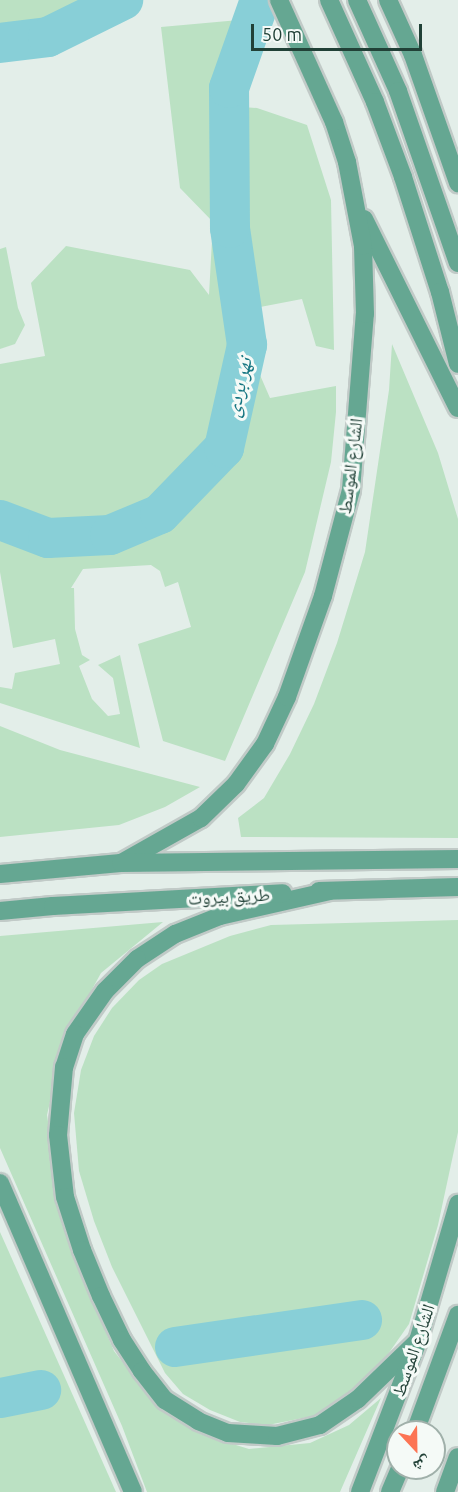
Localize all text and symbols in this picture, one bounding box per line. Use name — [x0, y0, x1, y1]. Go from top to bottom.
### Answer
scale bar — [254, 12, 425, 50]
text: 50 m — [262, 24, 302, 44]
water label: نهر بردى — [220, 355, 256, 419]
street label: الشارع الموسط — [333, 417, 367, 515]
street label: طريق بيروت — [187, 883, 271, 909]
street label: الشارع الموسط — [387, 1301, 439, 1399]
north arrow — [386, 1420, 446, 1480]
text: ش — [411, 1453, 433, 1476]

